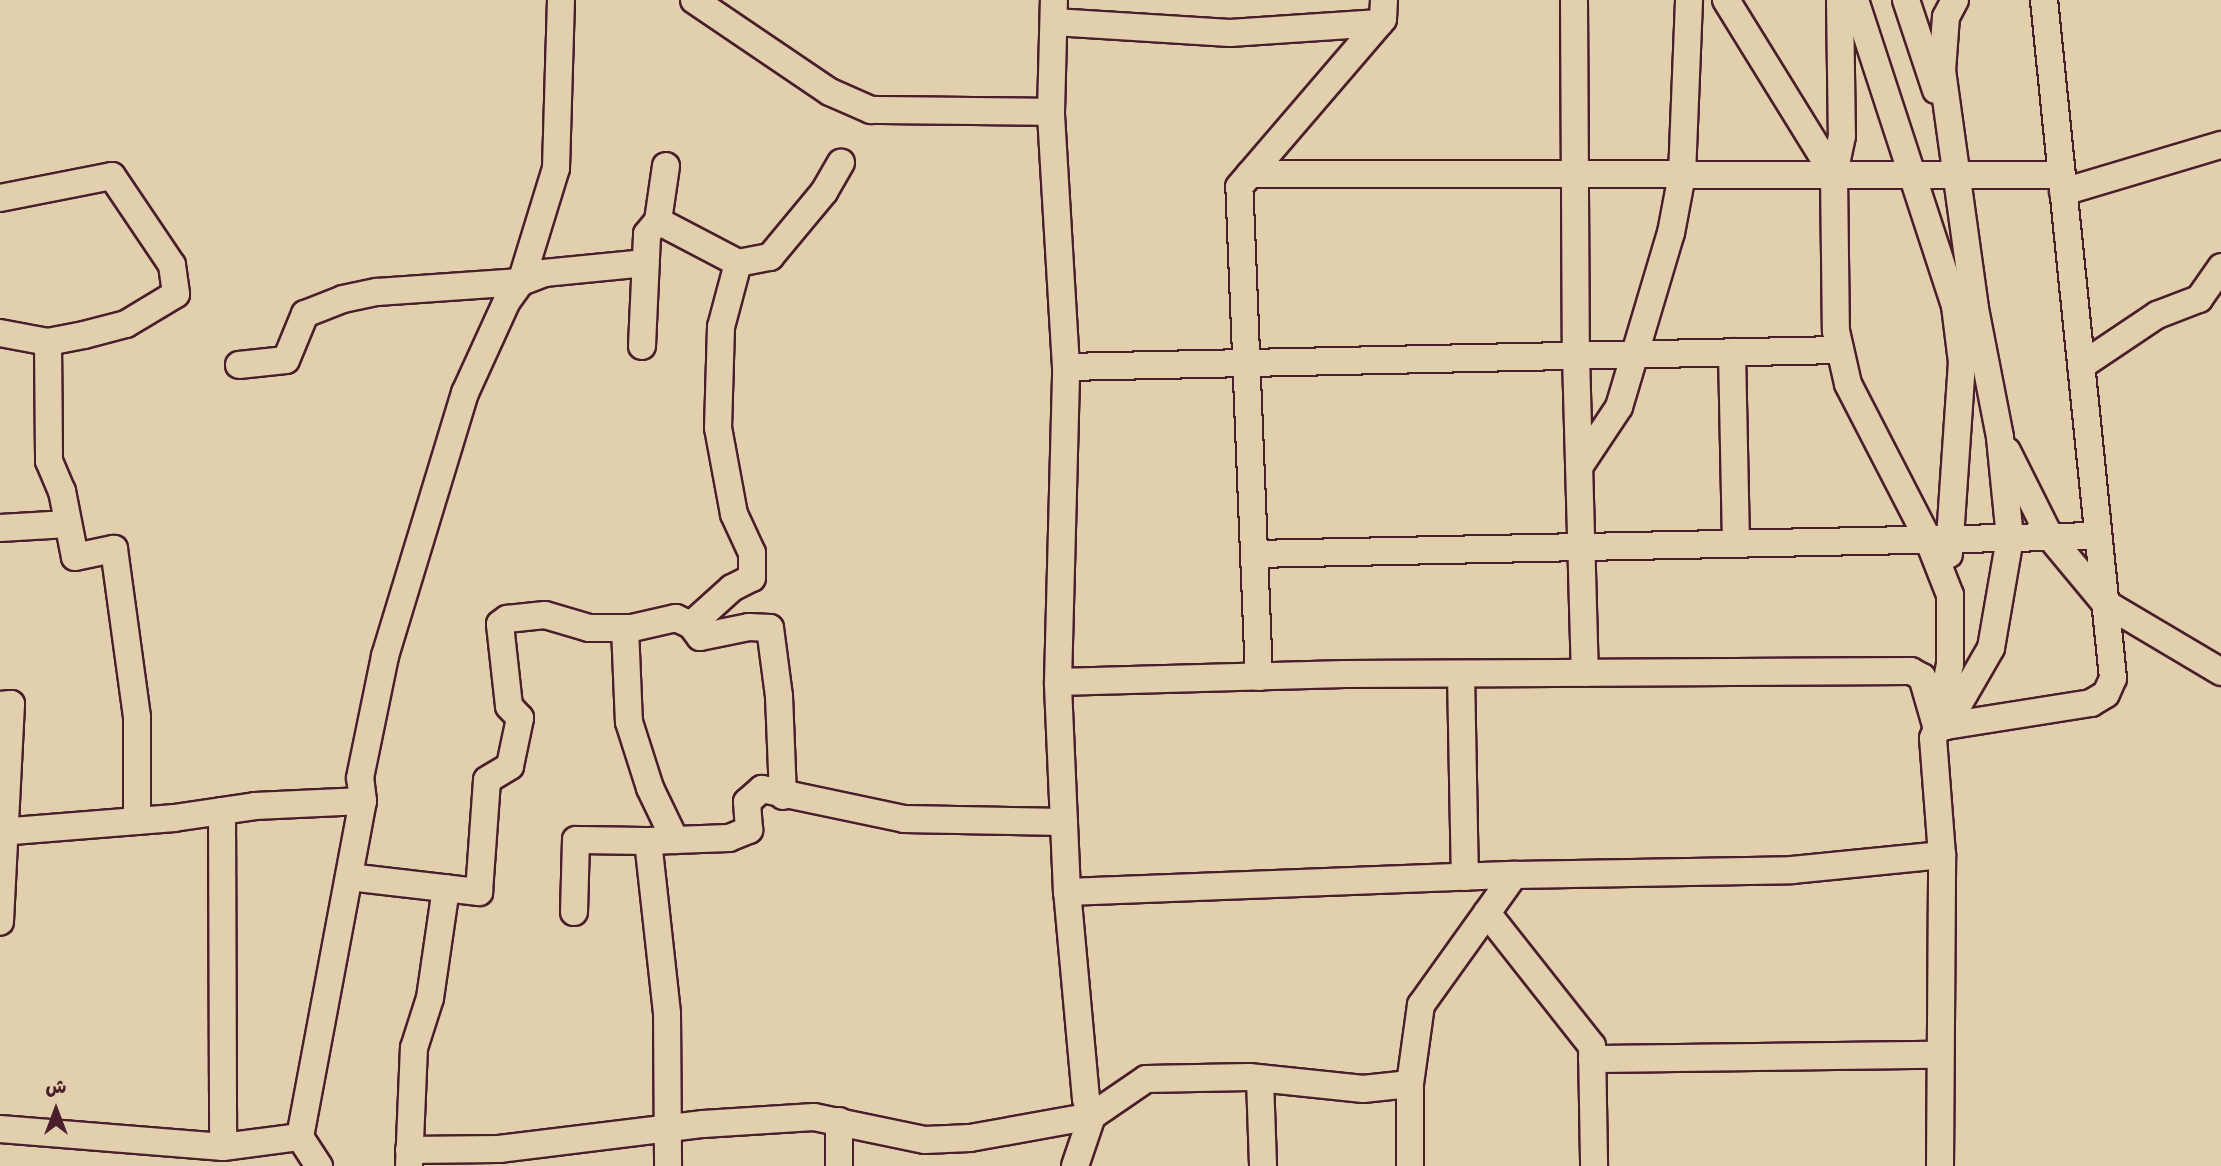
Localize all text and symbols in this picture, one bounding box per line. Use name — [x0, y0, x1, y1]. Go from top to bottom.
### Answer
north arrow — [21, 1075, 91, 1145]
text: ش — [46, 1075, 66, 1102]

